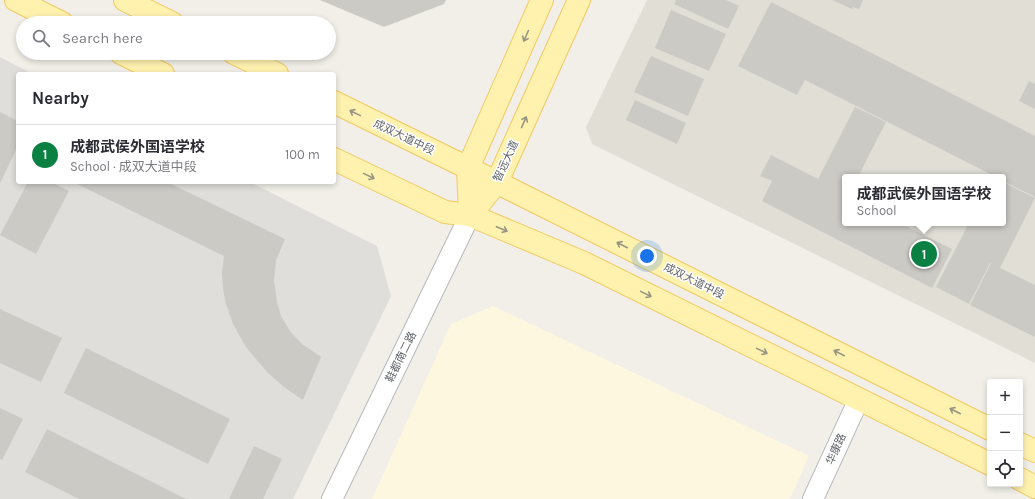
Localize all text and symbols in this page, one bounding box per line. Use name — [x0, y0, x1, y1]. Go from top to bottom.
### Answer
search box — [16, 16, 336, 60]
icon: search — [30, 27, 52, 49]
text: Search here — [62, 29, 143, 47]
one-way arrow — [522, 29, 529, 41]
text: Nearby — [32, 88, 89, 108]
one-way arrow — [350, 108, 362, 116]
one-way arrow — [521, 116, 528, 128]
street label: 成双大道中段 — [371, 117, 437, 157]
text: 成都武侯外国语学校 — [70, 138, 205, 156]
street label: 智远大道 — [491, 138, 521, 184]
text: 1 — [43, 147, 47, 162]
text: 100 m — [285, 147, 320, 162]
text: School · 成双大道中段 — [70, 159, 197, 174]
one-way arrow — [363, 172, 375, 180]
popup — [842, 174, 1006, 226]
text: 成都武侯外国语学校 — [856, 185, 992, 203]
text: School — [856, 203, 897, 218]
one-way arrow — [495, 225, 507, 233]
pin: 1 — [911, 239, 937, 269]
one-way arrow — [617, 241, 629, 248]
your location — [637, 246, 657, 266]
street label: 成双大道中段 — [662, 260, 726, 302]
one-way arrow — [640, 290, 652, 298]
street label: 鞋都南二路 — [383, 329, 419, 385]
one-way arrow — [756, 348, 768, 355]
one-way arrow — [833, 349, 845, 356]
map controls — [987, 379, 1023, 487]
button: + — [987, 379, 1023, 415]
one-way arrow — [949, 407, 961, 414]
button: − — [987, 415, 1023, 451]
street label: 华康路 — [823, 431, 849, 467]
button: locate — [987, 451, 1023, 487]

